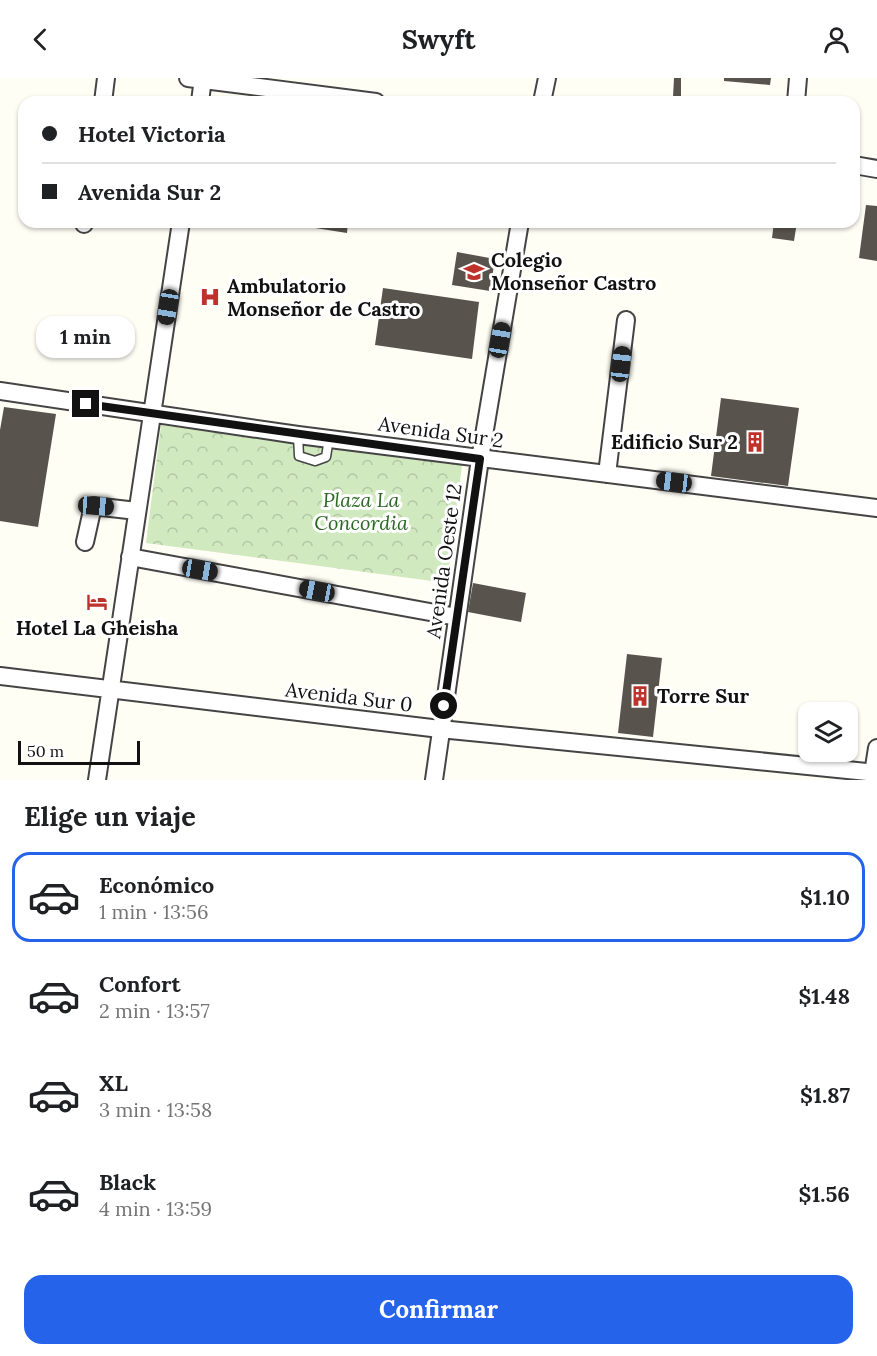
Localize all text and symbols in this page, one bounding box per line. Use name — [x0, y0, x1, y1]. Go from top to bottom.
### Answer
text: Swyft — [402, 22, 475, 56]
icon: back — [24, 23, 57, 56]
icon: person — [820, 23, 853, 56]
text: Hotel Victoria — [78, 120, 226, 148]
text: Avenida Sur 2 — [78, 178, 221, 206]
place label: Colegio Monseñor Castro — [491, 247, 656, 295]
school or university icon: Colegio Monseñor Castro — [462, 260, 486, 284]
place label: Ambulatorio Monseñor de Castro — [227, 273, 420, 321]
hospital icon: Ambulatorio Monseñor de Castro — [198, 285, 222, 309]
car — [156, 288, 180, 326]
callout: 1 min — [36, 317, 136, 359]
car — [488, 321, 512, 359]
text: 1 min — [60, 324, 111, 349]
car — [610, 345, 632, 383]
route end — [72, 390, 99, 417]
street label: Avenida Sur 2 — [376, 410, 505, 453]
place label: Edificio Sur 2 — [611, 429, 738, 454]
building icon: Edificio Sur 2 — [743, 430, 767, 454]
car — [655, 471, 693, 493]
street label: Avenida Oeste 12 — [420, 482, 467, 641]
park label: Plaza La Concordia — [314, 487, 408, 535]
car — [77, 496, 115, 516]
car — [181, 558, 219, 582]
car — [298, 579, 336, 603]
hotel icon: Hotel La Gheisha — [85, 590, 109, 614]
place label: Hotel La Gheisha — [16, 615, 179, 640]
street label: Avenida Sur 0 — [283, 676, 414, 717]
place label: Torre Sur — [657, 683, 750, 708]
building icon: Torre Sur — [628, 684, 652, 708]
route start — [430, 692, 457, 719]
map controls — [798, 702, 858, 762]
button: layers — [798, 702, 858, 762]
scale bar — [18, 738, 140, 766]
text: 50 m — [27, 741, 64, 761]
text: Elige un viaje — [24, 799, 196, 833]
icon: car — [27, 870, 81, 924]
text: Económico — [99, 871, 214, 899]
text: $1.10 — [800, 883, 850, 911]
text: 1 min · 13:56 — [99, 899, 209, 924]
icon: car — [27, 969, 81, 1023]
text: Confort — [99, 970, 181, 998]
text: $1.48 — [798, 982, 850, 1010]
text: 2 min · 13:57 — [99, 998, 210, 1023]
icon: car — [27, 1068, 81, 1122]
text: XL — [99, 1069, 128, 1097]
text: $1.87 — [800, 1081, 850, 1109]
text: 3 min · 13:58 — [99, 1097, 212, 1122]
icon: car — [27, 1167, 81, 1221]
text: Black — [99, 1168, 156, 1196]
text: $1.56 — [798, 1180, 850, 1208]
text: 4 min · 13:59 — [99, 1196, 212, 1221]
button: Confirmar — [24, 1275, 853, 1344]

